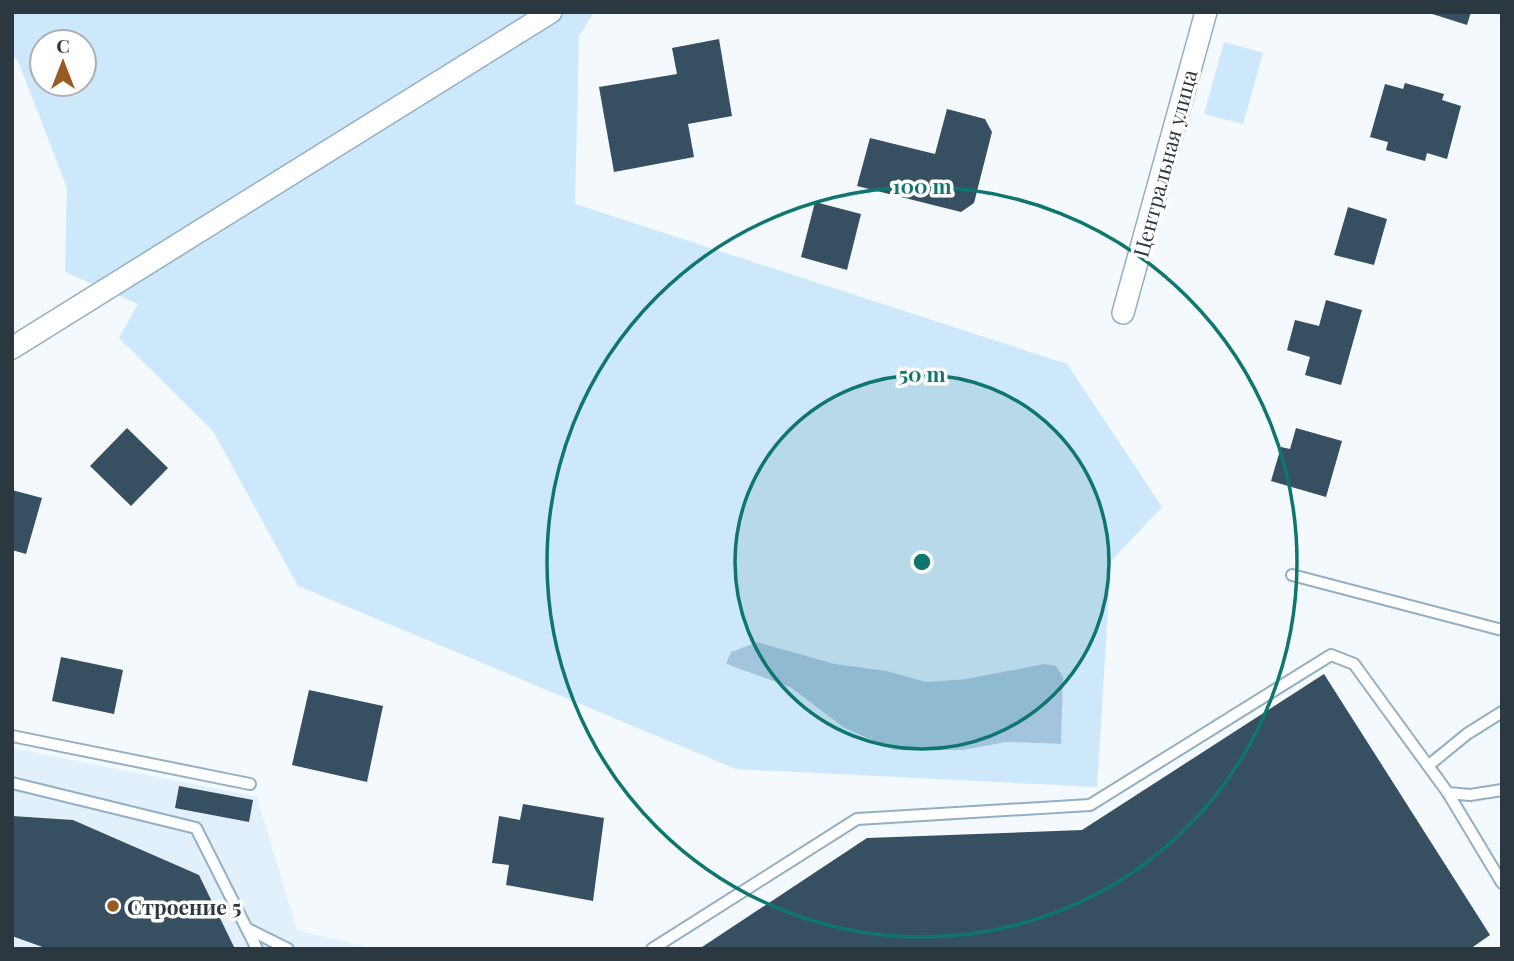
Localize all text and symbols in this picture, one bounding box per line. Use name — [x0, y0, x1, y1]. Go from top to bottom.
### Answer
north arrow — [28, 28, 98, 98]
text: С — [56, 32, 70, 58]
street label: Центральная улица — [1126, 66, 1203, 260]
text: 100 m — [892, 171, 952, 199]
text: 50 m — [898, 359, 946, 387]
centre of rings — [910, 550, 934, 574]
place label: Строение 5 — [127, 892, 241, 920]
marker: Строение 5 — [105, 898, 121, 914]

